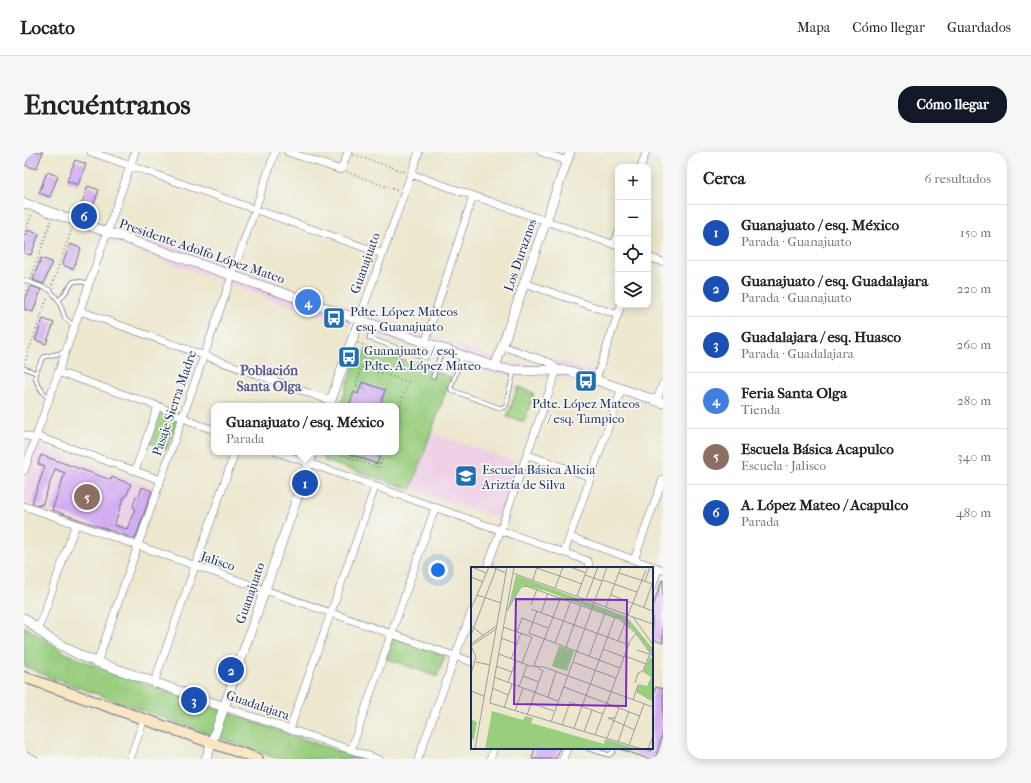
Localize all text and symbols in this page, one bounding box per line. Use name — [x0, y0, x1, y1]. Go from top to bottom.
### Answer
text: Locato — [20, 17, 75, 39]
text: Mapa — [797, 19, 830, 36]
text: Cómo llegar — [852, 19, 925, 36]
text: Guardados — [947, 19, 1011, 36]
button: Cómo llegar — [898, 86, 1007, 123]
text: Encuéntranos — [24, 88, 191, 121]
map controls — [615, 164, 651, 308]
button: + — [615, 164, 651, 200]
text: Cerca — [703, 168, 745, 188]
text: 6 resultados — [924, 171, 991, 186]
button: − — [615, 200, 651, 236]
pin: 6 — [71, 201, 97, 231]
street label: Presidente Adolfo López Mateo — [117, 216, 287, 287]
text: Guanajuato / esq. México — [741, 216, 899, 234]
street label: Los Duraznos — [501, 217, 539, 293]
text: 1 — [714, 225, 718, 240]
text: 150 m — [960, 225, 991, 240]
street label: Guanajuato — [347, 230, 383, 296]
text: Parada · Guanajuato — [741, 234, 852, 249]
button: locate — [615, 236, 651, 272]
button: layers — [615, 272, 651, 308]
text: Guanajuato / esq. Guadalajara — [741, 272, 928, 290]
text: 2 — [713, 281, 719, 296]
text: 220 m — [957, 281, 991, 296]
pin: 4 — [295, 287, 321, 317]
text: Parada · Guanajuato — [741, 290, 852, 305]
place label: Pdte. López Mateos / esq. Guanajuato — [349, 304, 458, 334]
bus stop icon: Pdte. López Mateos / esq. Guanajuato — [321, 305, 347, 331]
text: Guadalajara / esq. Huasco — [741, 328, 901, 346]
text: 3 — [713, 337, 719, 352]
text: 260 m — [957, 337, 991, 352]
place label: Guanajuato / esq. Pdte. A. López Mateo — [364, 343, 481, 373]
bus stop icon: Guanajuato / esq. Pdte. A. López Mateo — [336, 344, 362, 370]
text: Parada · Guadalajara — [741, 346, 854, 361]
street label: Pasaje Sierra Madre — [149, 348, 199, 458]
district label: Población Santa Olga — [236, 362, 302, 395]
bus stop icon: Pdte. López Mateos / esq. Tampico — [573, 368, 599, 394]
text: Feria Santa Olga — [741, 384, 847, 402]
text: 4 — [712, 393, 720, 408]
text: 280 m — [957, 393, 991, 408]
place label: Pdte. López Mateos / esq. Tampico — [532, 396, 640, 426]
text: Tienda — [741, 402, 780, 417]
popup — [211, 403, 399, 455]
text: Guanajuato / esq. México — [226, 413, 384, 431]
text: Parada — [226, 431, 264, 446]
text: Escuela Básica Acapulco — [741, 440, 894, 458]
text: 5 — [713, 449, 719, 464]
text: 340 m — [957, 449, 991, 464]
text: Escuela · Jalisco — [741, 458, 826, 473]
place label: Escuela Básica Alicia Ariztía de Silva — [481, 462, 596, 492]
school or university icon: Escuela Básica Alicia Ariztía de Silva — [453, 463, 479, 489]
pin: 1 — [292, 468, 318, 498]
pin: 5 — [74, 482, 100, 512]
text: A. López Mateo / Acapulco — [741, 496, 908, 514]
text: 6 — [712, 505, 720, 520]
text: 480 m — [956, 505, 991, 520]
text: Parada — [741, 514, 779, 529]
street label: Jalisco — [198, 548, 237, 574]
street label: Guanajuato — [232, 560, 268, 626]
your location — [428, 560, 448, 580]
inset map — [471, 567, 653, 749]
pin: 2 — [218, 655, 244, 685]
pin: 3 — [181, 685, 207, 715]
street label: Guadalajara — [224, 687, 293, 723]

